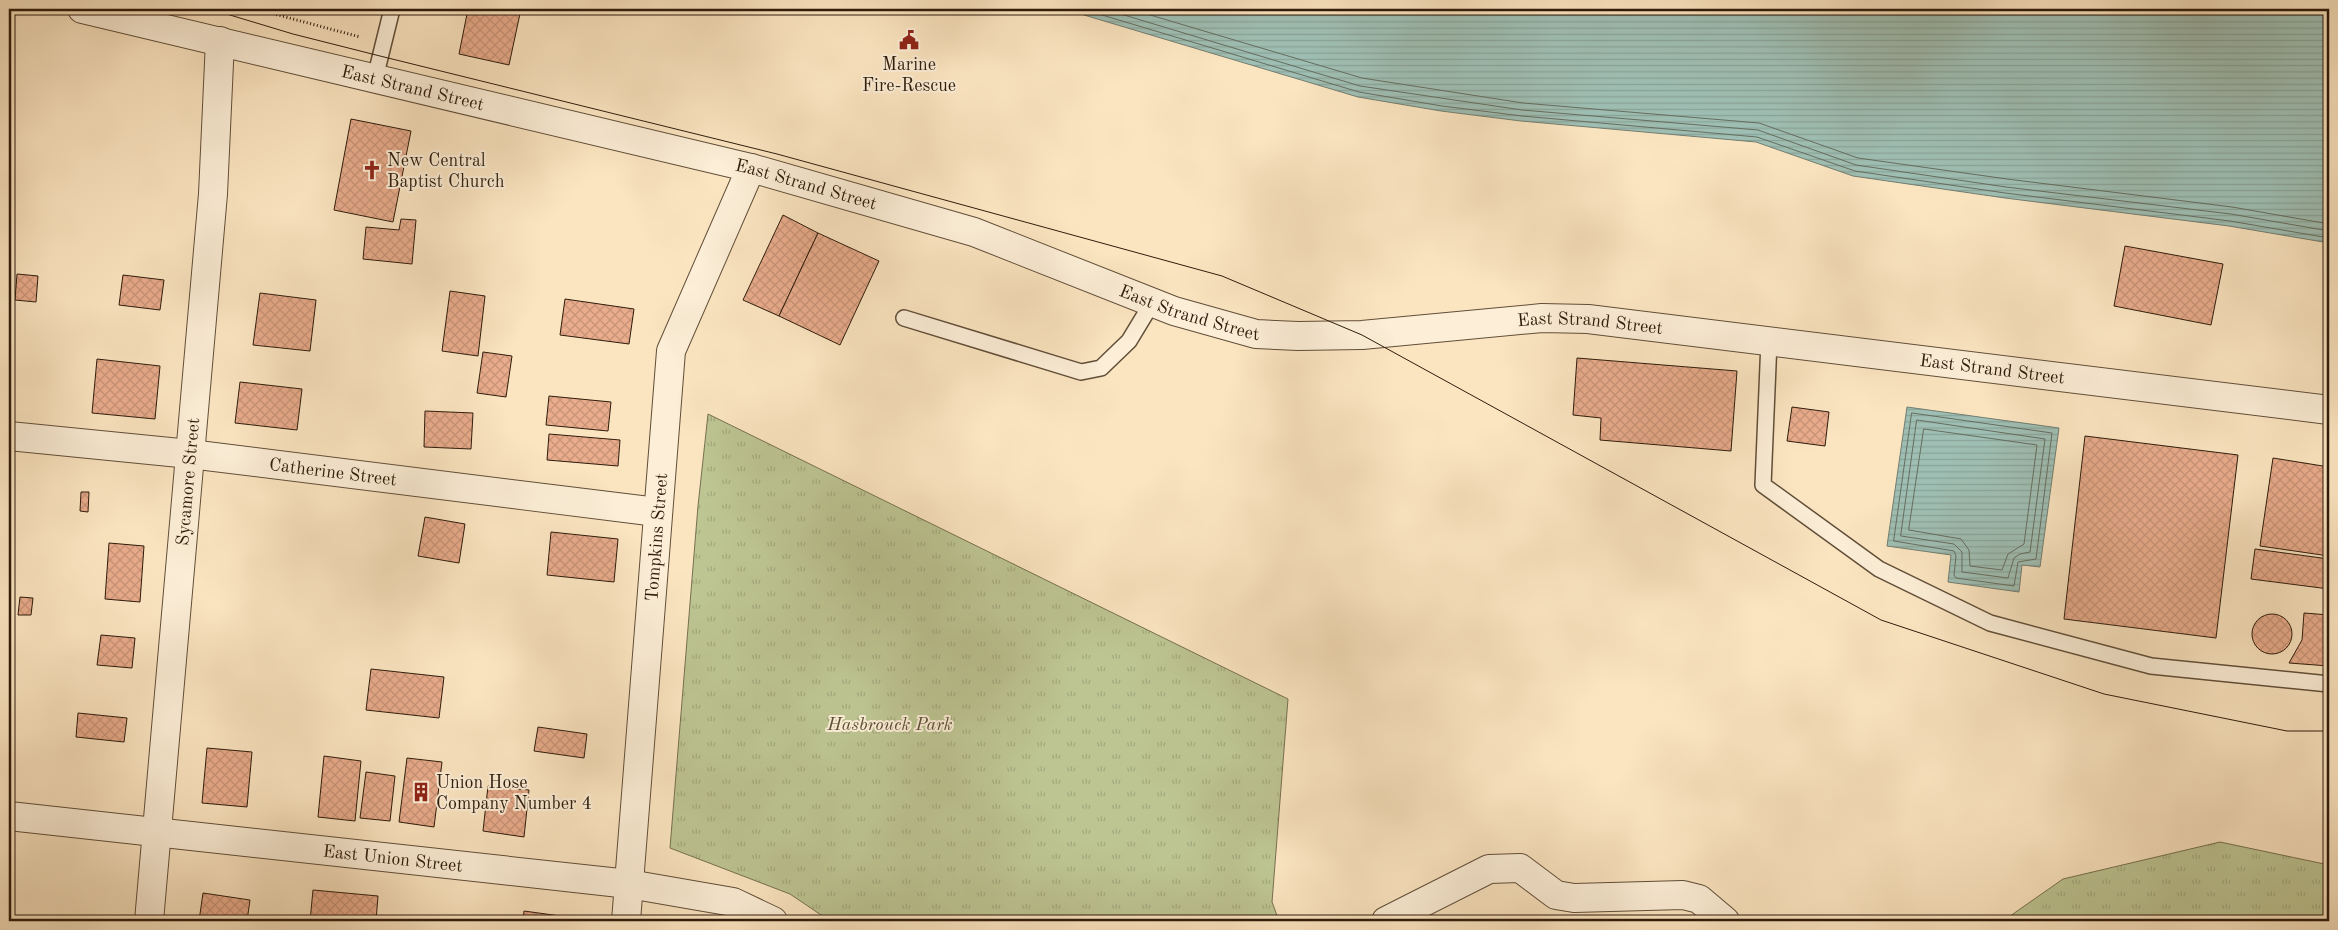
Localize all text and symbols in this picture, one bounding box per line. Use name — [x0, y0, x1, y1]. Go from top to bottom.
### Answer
public building icon: Marine Fire-Rescue — [898, 29, 920, 51]
place label: Marine Fire-Rescue — [862, 56, 956, 95]
street label: East Strand Street — [339, 63, 486, 114]
place label: New Central Baptist Church — [387, 152, 505, 191]
street label: East Strand Street — [733, 157, 879, 214]
church icon: New Central Baptist Church — [361, 159, 383, 181]
street label: East Strand Street — [1117, 282, 1260, 344]
street label: East Strand Street — [1517, 310, 1664, 338]
street label: East Strand Street — [1918, 352, 2066, 387]
street label: Sycamore Street — [174, 417, 203, 546]
street label: Catherine Street — [268, 456, 398, 490]
street label: Tompkins Street — [643, 472, 671, 602]
park label: Hasbrouck Park — [826, 716, 953, 734]
place label: Union Hose Company Number 4 — [436, 774, 592, 813]
building icon: Union Hose Company Number 4 — [410, 781, 432, 803]
street label: East Union Street — [322, 842, 463, 876]

